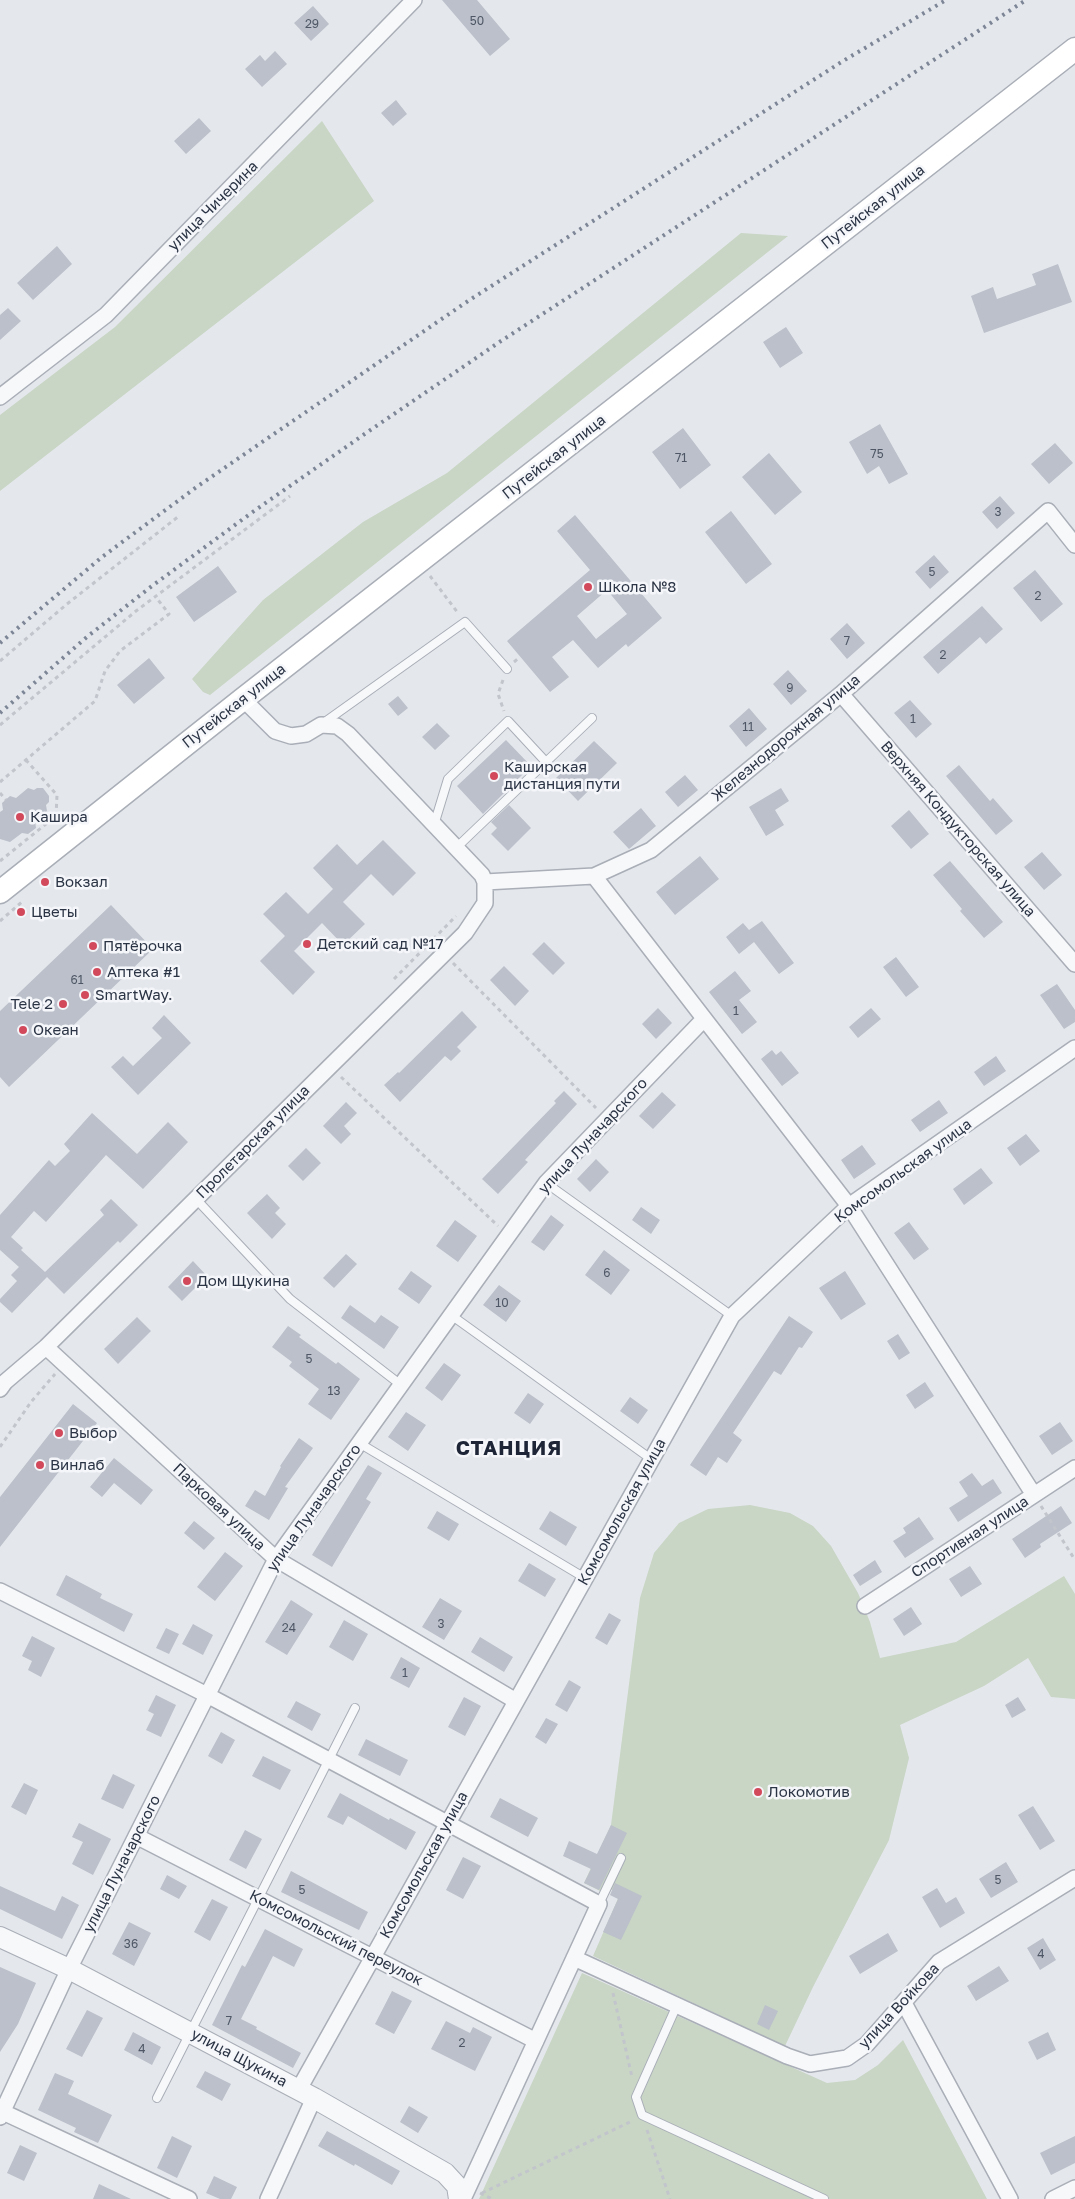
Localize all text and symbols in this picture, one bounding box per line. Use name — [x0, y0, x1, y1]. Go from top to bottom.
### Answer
house number: 50 — [470, 14, 484, 28]
house number: 29 — [305, 17, 319, 31]
street label: улица Чичерина — [164, 157, 262, 255]
street label: Путейская улица — [818, 161, 928, 253]
street label: Путейская улица — [499, 411, 609, 503]
house number: 75 — [870, 447, 884, 461]
house number: 71 — [675, 451, 687, 465]
house number: 3 — [994, 505, 1002, 519]
house number: 5 — [929, 565, 935, 579]
place label: Школа №8 — [598, 578, 676, 596]
marker: Школа №8 — [582, 581, 594, 593]
house number: 2 — [1035, 589, 1041, 603]
house number: 7 — [844, 634, 850, 648]
house number: 2 — [940, 648, 946, 662]
street label: Путейская улица — [179, 660, 289, 752]
street label: Железнодорожная улица — [708, 671, 864, 805]
house number: 9 — [786, 681, 794, 695]
house number: 1 — [910, 712, 916, 726]
house number: 11 — [742, 720, 754, 734]
street label: Верхняя Кондукторская улица — [877, 737, 1039, 921]
place label: Каширская дистанция пути — [504, 758, 620, 793]
marker: Каширская дистанция пути — [488, 770, 500, 782]
place label: Кашира — [30, 808, 88, 826]
marker: Кашира — [14, 811, 26, 823]
place label: Вокзал — [55, 873, 108, 891]
marker: Вокзал — [39, 876, 51, 888]
place label: Цветы — [31, 903, 78, 921]
marker: Цветы — [15, 906, 27, 918]
place label: Детский сад №17 — [317, 935, 444, 953]
place label: Пятёрочка — [103, 937, 182, 955]
marker: Детский сад №17 — [301, 938, 313, 950]
marker: Пятёрочка — [87, 940, 99, 952]
place label: Аптека #1 — [107, 963, 180, 981]
marker: Аптека #1 — [91, 966, 103, 978]
house number: 61 — [70, 973, 84, 987]
place label: SmartWay. — [95, 986, 172, 1004]
marker: SmartWay. — [79, 989, 91, 1001]
place label: Tele 2 — [11, 995, 53, 1013]
marker: Tele 2 — [57, 998, 69, 1010]
house number: 1 — [733, 1004, 739, 1018]
place label: Океан — [33, 1021, 79, 1039]
marker: Океан — [17, 1024, 29, 1036]
street label: улица Луначарского — [535, 1074, 651, 1198]
street label: Пролетарская улица — [193, 1082, 313, 1202]
street label: Комсомольская улица — [831, 1115, 975, 1227]
house number: 6 — [603, 1266, 611, 1280]
place label: Дом Щукина — [197, 1272, 290, 1290]
marker: Дом Щукина — [181, 1275, 193, 1287]
house number: 10 — [495, 1296, 509, 1310]
house number: 5 — [306, 1352, 312, 1366]
house number: 13 — [328, 1384, 340, 1398]
place label: Выбор — [69, 1424, 117, 1442]
marker: Выбор — [53, 1427, 65, 1439]
street label: Комсомольская улица — [574, 1435, 670, 1589]
district label: СТАНЦИЯ — [455, 1437, 563, 1461]
street label: улица Луначарского — [263, 1441, 365, 1575]
place label: Винлаб — [50, 1456, 105, 1474]
marker: Винлаб — [34, 1459, 46, 1471]
street label: Парковая улица — [169, 1460, 269, 1554]
street label: Спортивная улица — [908, 1492, 1032, 1582]
house number: 3 — [437, 1617, 445, 1631]
house number: 24 — [282, 1621, 296, 1635]
house number: 1 — [402, 1666, 408, 1680]
place label: Локомотив — [768, 1783, 850, 1801]
marker: Локомотив — [752, 1786, 764, 1798]
street label: Комсомольская улица — [376, 1788, 472, 1942]
street label: улица Луначарского — [80, 1792, 164, 1936]
house number: 5 — [995, 1873, 1001, 1887]
house number: 5 — [299, 1883, 305, 1897]
street label: Комсомольский переулок — [246, 1886, 426, 1990]
house number: 36 — [124, 1937, 138, 1951]
house number: 4 — [1037, 1947, 1045, 1961]
street label: улица Войкова — [855, 1960, 943, 2052]
house number: 7 — [226, 2014, 232, 2028]
street label: улица Щукина — [188, 2025, 290, 2091]
house number: 2 — [459, 2036, 465, 2050]
house number: 4 — [138, 2042, 146, 2056]

